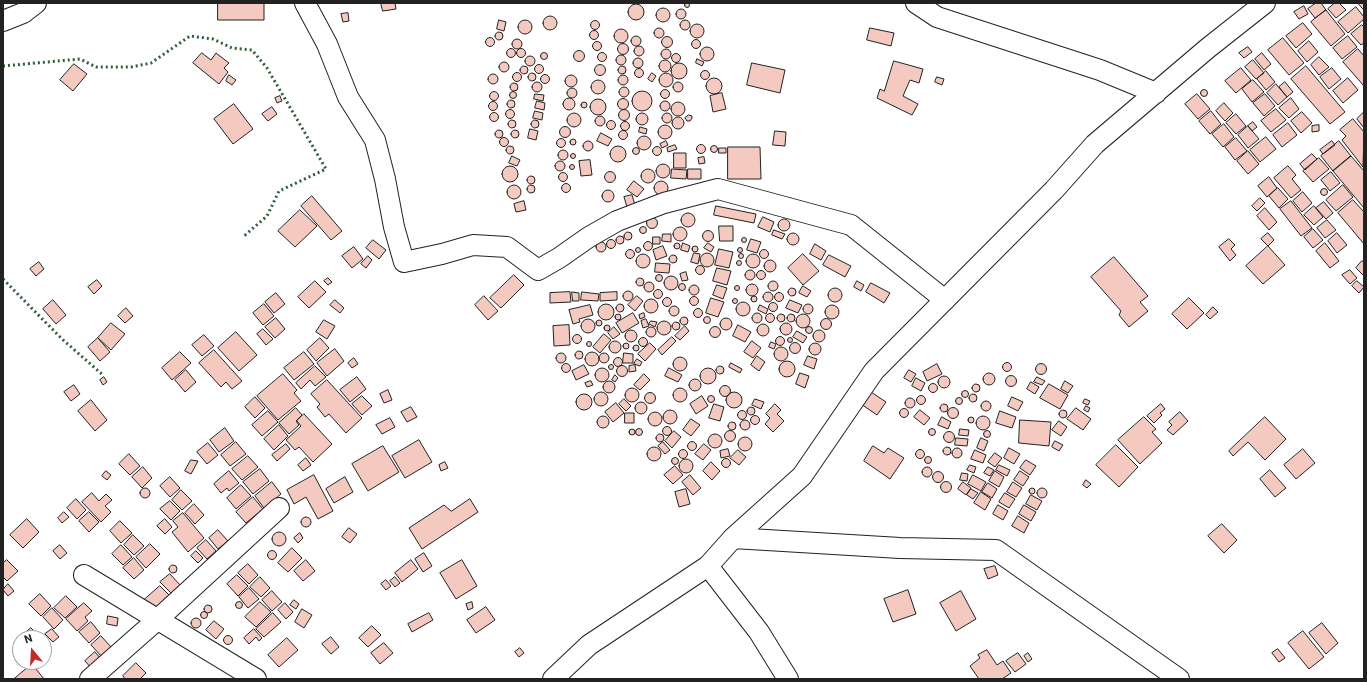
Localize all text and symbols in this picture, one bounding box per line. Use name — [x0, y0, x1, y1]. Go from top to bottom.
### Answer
north arrow — [12, 630, 52, 670]
text: N — [23, 632, 34, 646]

